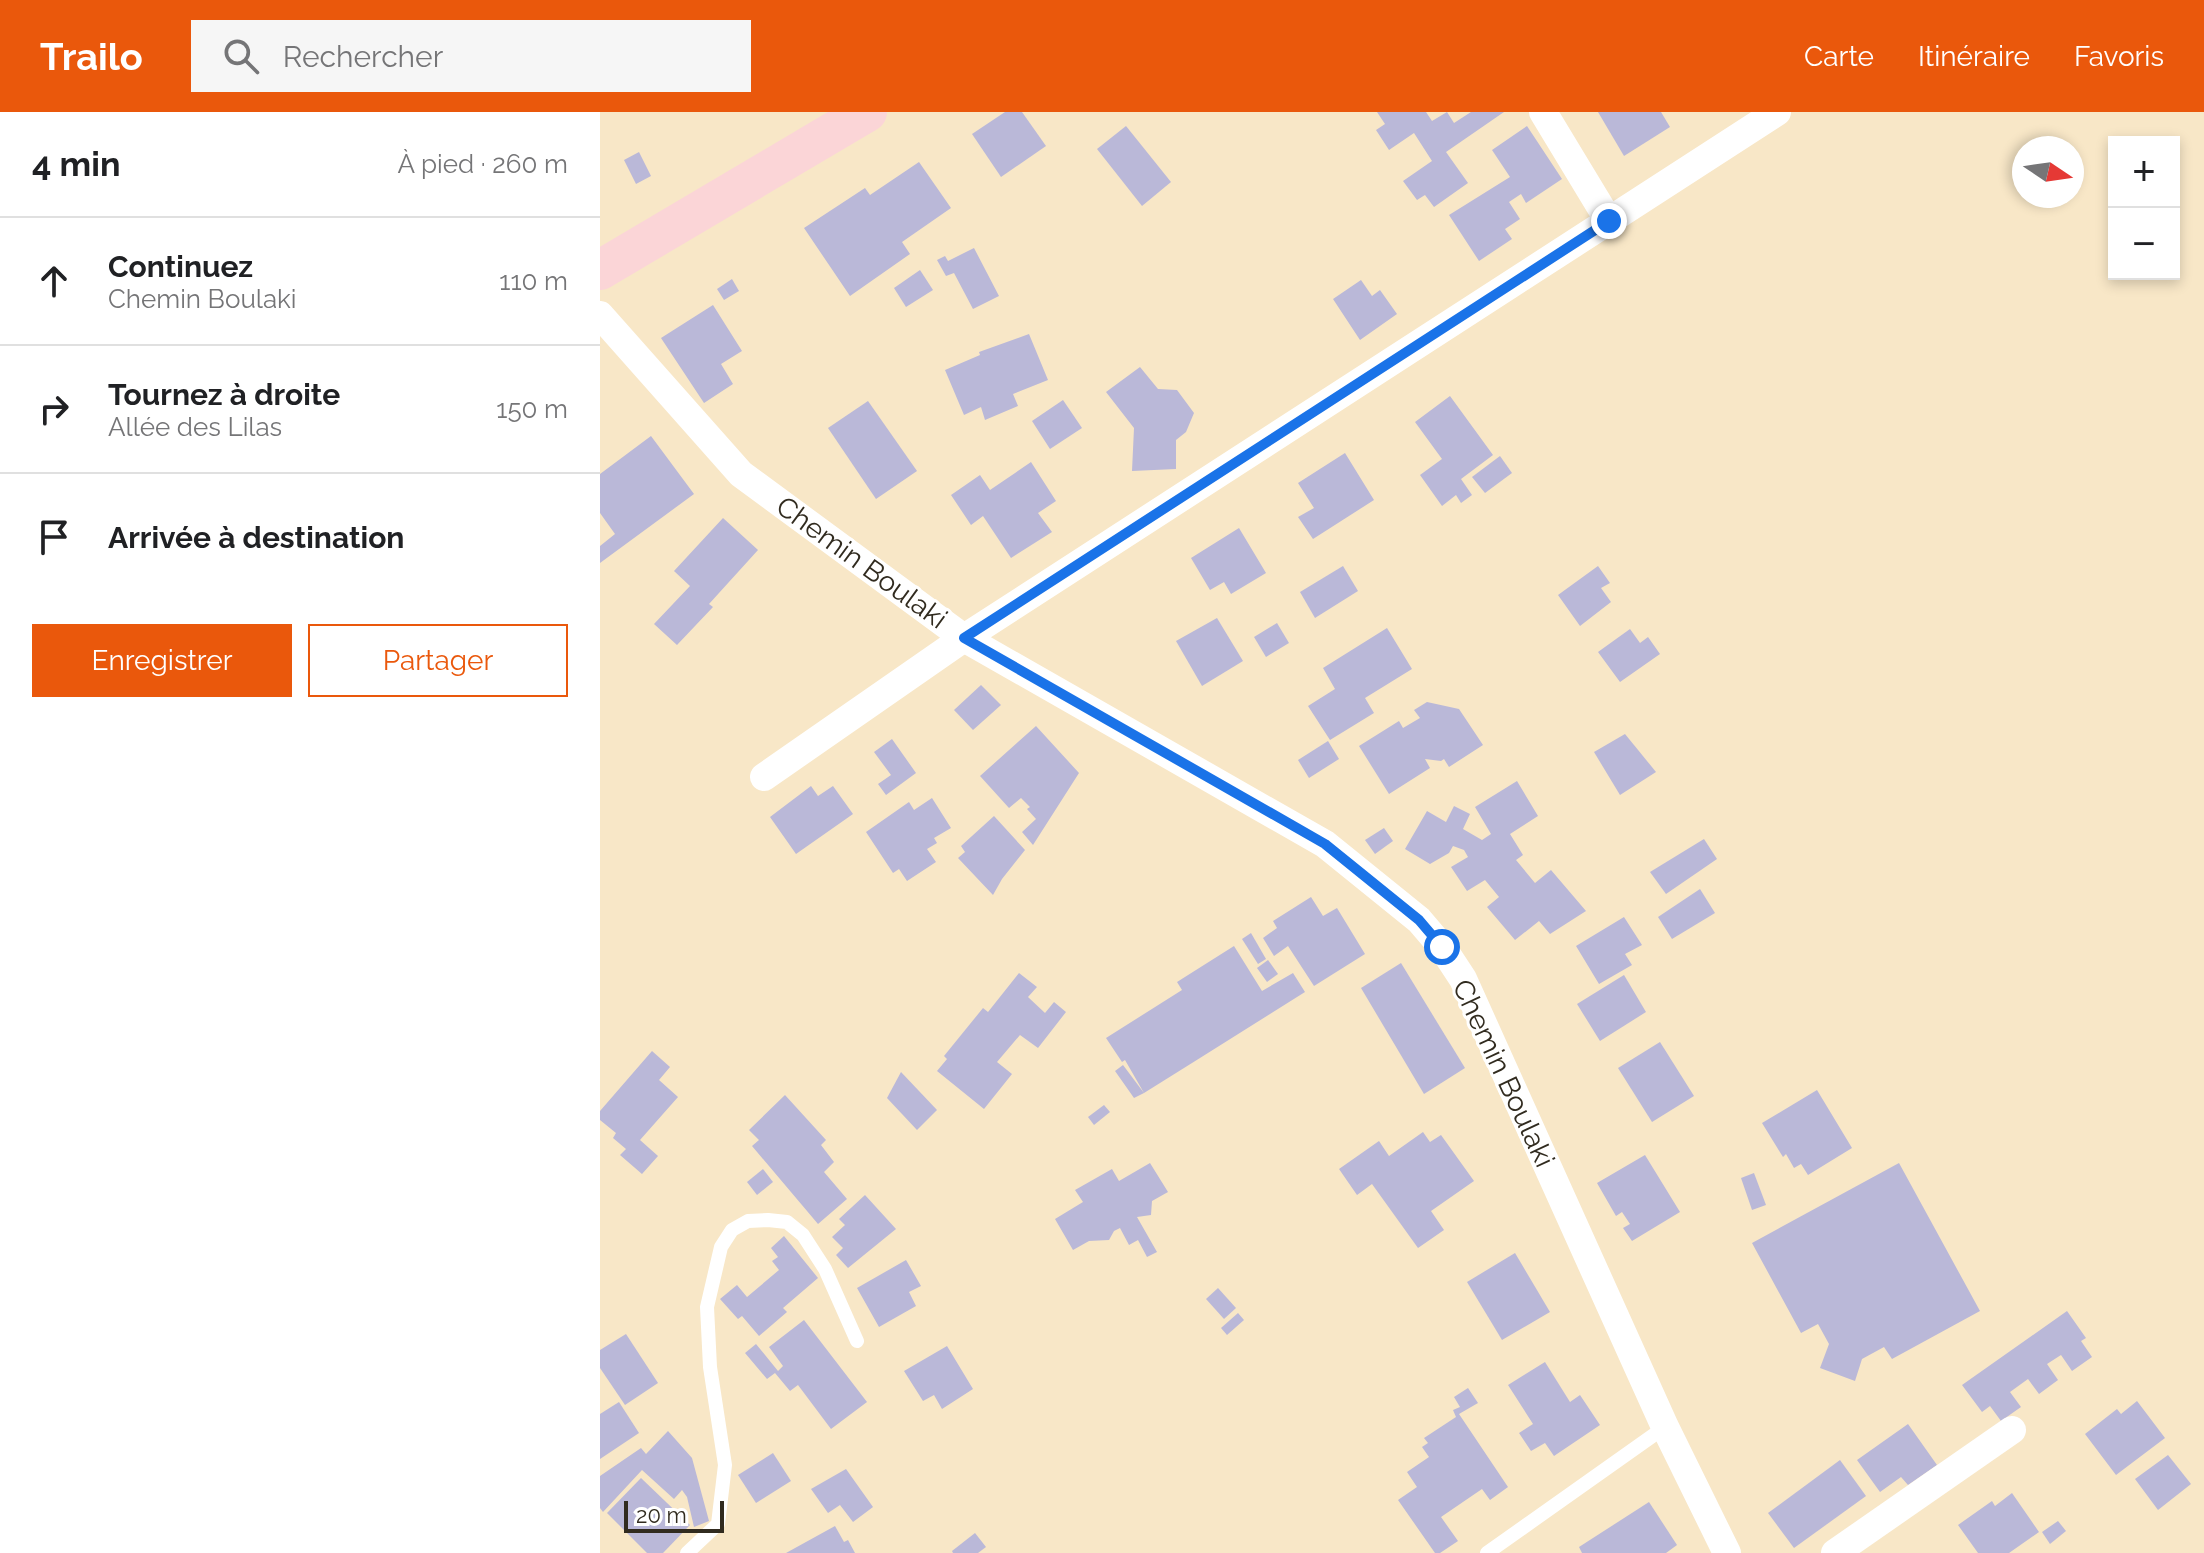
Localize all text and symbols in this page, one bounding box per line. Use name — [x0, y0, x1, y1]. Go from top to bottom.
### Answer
search box — [191, 20, 751, 92]
text: Trailo — [40, 34, 143, 79]
icon: search — [219, 34, 263, 78]
text: Rechercher — [283, 39, 443, 74]
text: Carte — [1804, 40, 1874, 73]
text: Itinéraire — [1918, 40, 2030, 73]
text: Favoris — [2074, 40, 2164, 73]
north arrow — [2012, 136, 2084, 208]
map controls — [2108, 136, 2180, 280]
button: + — [2108, 136, 2180, 208]
text: 4 min — [32, 144, 120, 184]
text: À pied · 260 m — [398, 149, 568, 179]
route end — [1591, 203, 1627, 239]
button: − — [2108, 208, 2180, 280]
text: Continuez — [108, 249, 253, 284]
icon: ahead — [32, 259, 76, 303]
text: 110 m — [499, 266, 568, 296]
text: Chemin Boulaki — [108, 284, 297, 314]
text: Tournez à droite — [108, 377, 340, 412]
icon: right — [32, 387, 76, 431]
text: 150 m — [496, 394, 568, 424]
text: Allée des Lilas — [108, 412, 282, 442]
street label: Chemin Boulaki — [770, 489, 954, 635]
icon: arrive — [32, 515, 76, 559]
text: Arrivée à destination — [108, 520, 404, 555]
button: Enregistrer — [32, 624, 292, 697]
button: Partager — [308, 624, 568, 697]
route start — [1424, 929, 1460, 965]
street label: Chemin Boulaki — [1446, 974, 1561, 1172]
scale bar — [624, 1497, 724, 1533]
text: 20 m — [636, 1502, 687, 1528]

